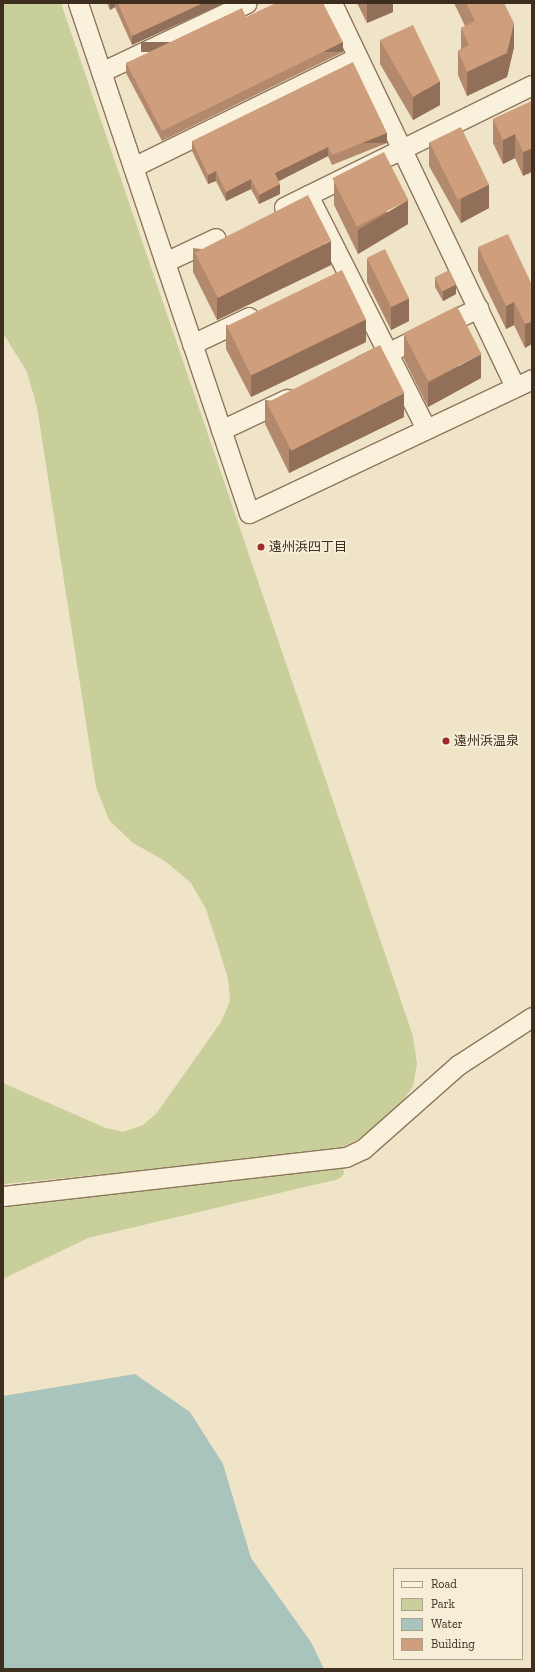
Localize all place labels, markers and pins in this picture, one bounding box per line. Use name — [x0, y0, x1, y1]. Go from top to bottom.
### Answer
place label: 遠州浜四丁目 — [269, 539, 347, 555]
marker: 遠州浜四丁目 — [256, 542, 266, 552]
place label: 遠州浜温泉 — [454, 733, 519, 749]
marker: 遠州浜温泉 — [441, 736, 451, 746]

